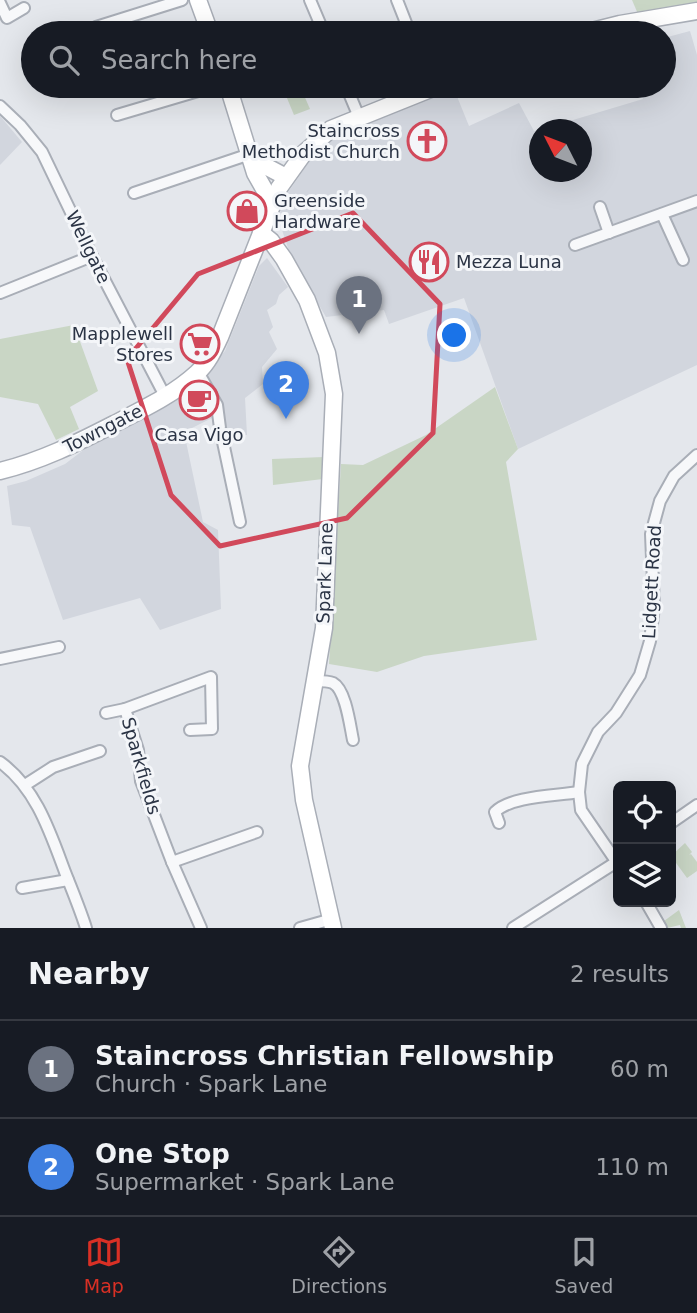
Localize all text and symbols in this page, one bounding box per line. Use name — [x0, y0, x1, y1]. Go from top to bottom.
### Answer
search box — [21, 21, 676, 98]
icon: search — [45, 41, 83, 79]
text: Search here — [101, 45, 257, 75]
north arrow — [529, 119, 592, 182]
place label: Staincross Methodist Church — [242, 120, 400, 162]
church icon: Staincross Methodist Church — [406, 120, 448, 162]
shop icon: Greenside Hardware — [226, 190, 268, 232]
place label: Greenside Hardware — [274, 190, 365, 232]
street label: Wellgate — [62, 207, 115, 287]
restaurant icon: Mezza Luna — [408, 241, 450, 283]
place label: Mezza Luna — [456, 251, 562, 272]
pin: 1 — [336, 276, 382, 334]
your location — [437, 318, 471, 352]
place label: Mapplewell Stores — [72, 323, 173, 365]
supermarket icon: Mapplewell Stores — [179, 323, 221, 365]
pin: 2 — [263, 361, 309, 419]
cafe icon: Casa Vigo — [178, 379, 220, 421]
street label: Towngate — [59, 400, 146, 458]
place label: Casa Vigo — [154, 424, 244, 445]
street label: Spark Lane — [312, 522, 337, 624]
street label: Lidgett Road — [638, 525, 665, 639]
street label: Sparkfields — [118, 715, 165, 817]
map controls — [613, 781, 676, 907]
button: locate — [613, 781, 676, 844]
button: layers — [613, 844, 676, 907]
text: Nearby — [28, 956, 150, 991]
text: 2 results — [570, 961, 669, 987]
text: Staincross Christian Fellowship — [95, 1041, 554, 1071]
text: 1 — [43, 1056, 59, 1082]
text: 60 m — [610, 1056, 669, 1082]
text: Church · Spark Lane — [95, 1071, 327, 1097]
text: One Stop — [95, 1139, 230, 1169]
text: 2 — [43, 1154, 59, 1180]
text: 110 m — [595, 1154, 669, 1180]
text: Supermarket · Spark Lane — [95, 1169, 395, 1195]
tab: Map — [84, 1233, 124, 1297]
tab: Directions — [291, 1233, 387, 1297]
tab: Saved — [555, 1233, 613, 1297]

